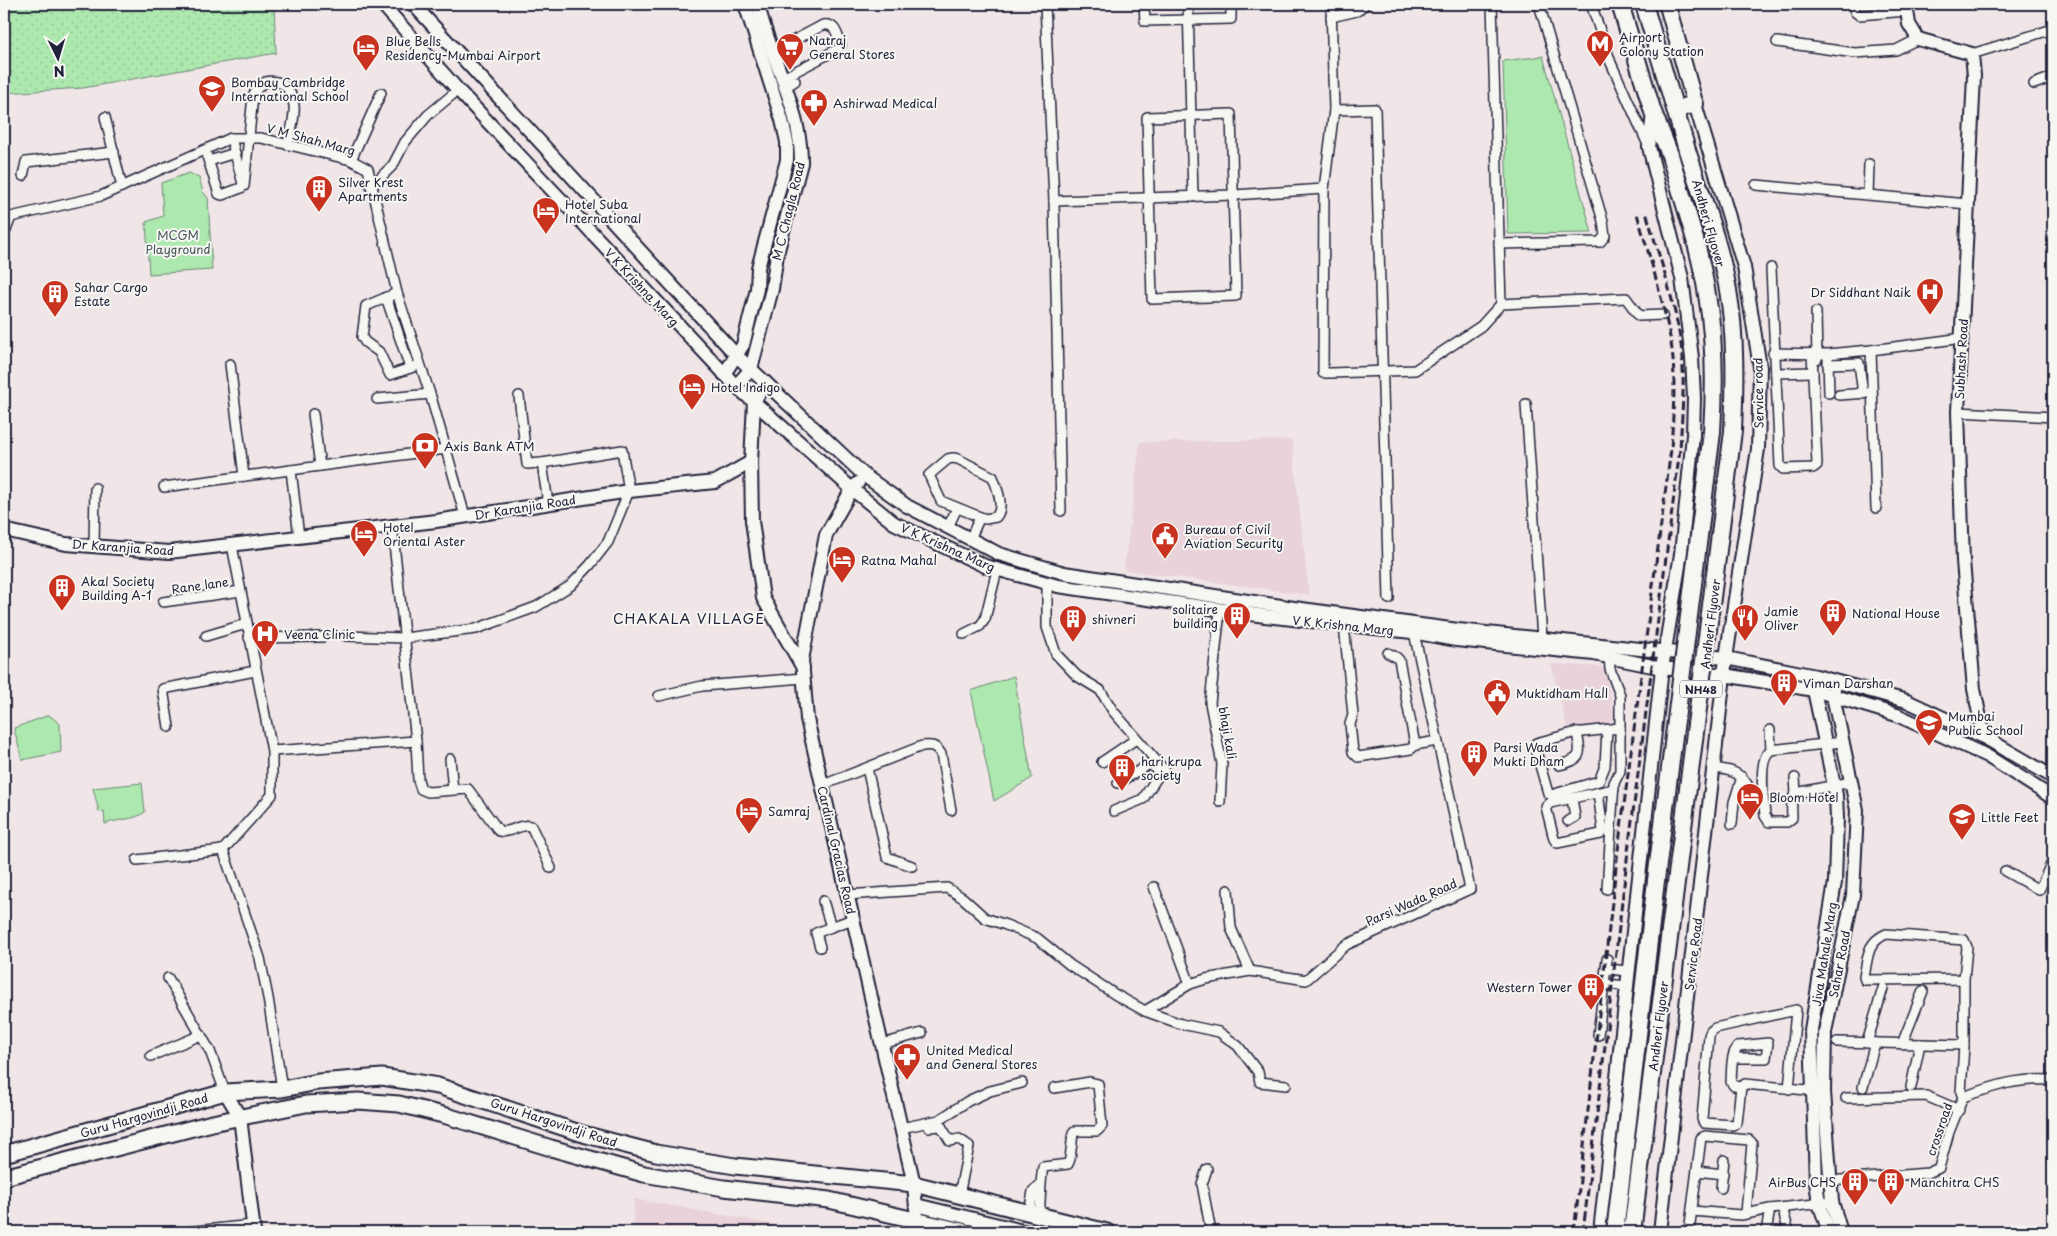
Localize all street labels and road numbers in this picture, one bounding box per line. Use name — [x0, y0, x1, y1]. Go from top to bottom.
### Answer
street label: V M Shah Marg — [265, 119, 357, 160]
street label: M C Chagla Road — [767, 160, 809, 262]
street label: Andheri Flyover — [1688, 177, 1730, 269]
street label: V K Krishna Marg — [601, 244, 683, 330]
street label: Subhash Road — [1950, 318, 1972, 400]
street label: Service road — [1748, 357, 1768, 429]
street label: Dr Karanjia Road — [473, 490, 577, 524]
street label: V K Krishna Marg — [898, 518, 998, 576]
street label: Dr Karanjia Road — [71, 534, 175, 560]
street label: Rane lane — [170, 572, 230, 598]
street label: Andheri Flyover — [1696, 578, 1725, 670]
street label: V K Krishna Marg — [1292, 611, 1395, 639]
road number: NH48 — [1680, 681, 1722, 698]
street label: bhaji kali — [1215, 705, 1241, 761]
street label: Cardinal Gracias Road — [813, 784, 861, 916]
street label: Parsi Wada Road — [1362, 874, 1460, 930]
street label: Jiva Mahale Marg — [1807, 901, 1841, 1007]
street label: Service Road — [1680, 916, 1706, 992]
street label: Sahar Road — [1824, 929, 1854, 999]
street label: Andheri Flyover — [1644, 980, 1673, 1072]
street label: Guru Hargovindji Road — [78, 1088, 210, 1142]
street label: Guru Hargovindji Road — [488, 1093, 620, 1151]
street label: crossroad — [1921, 1100, 1957, 1158]

